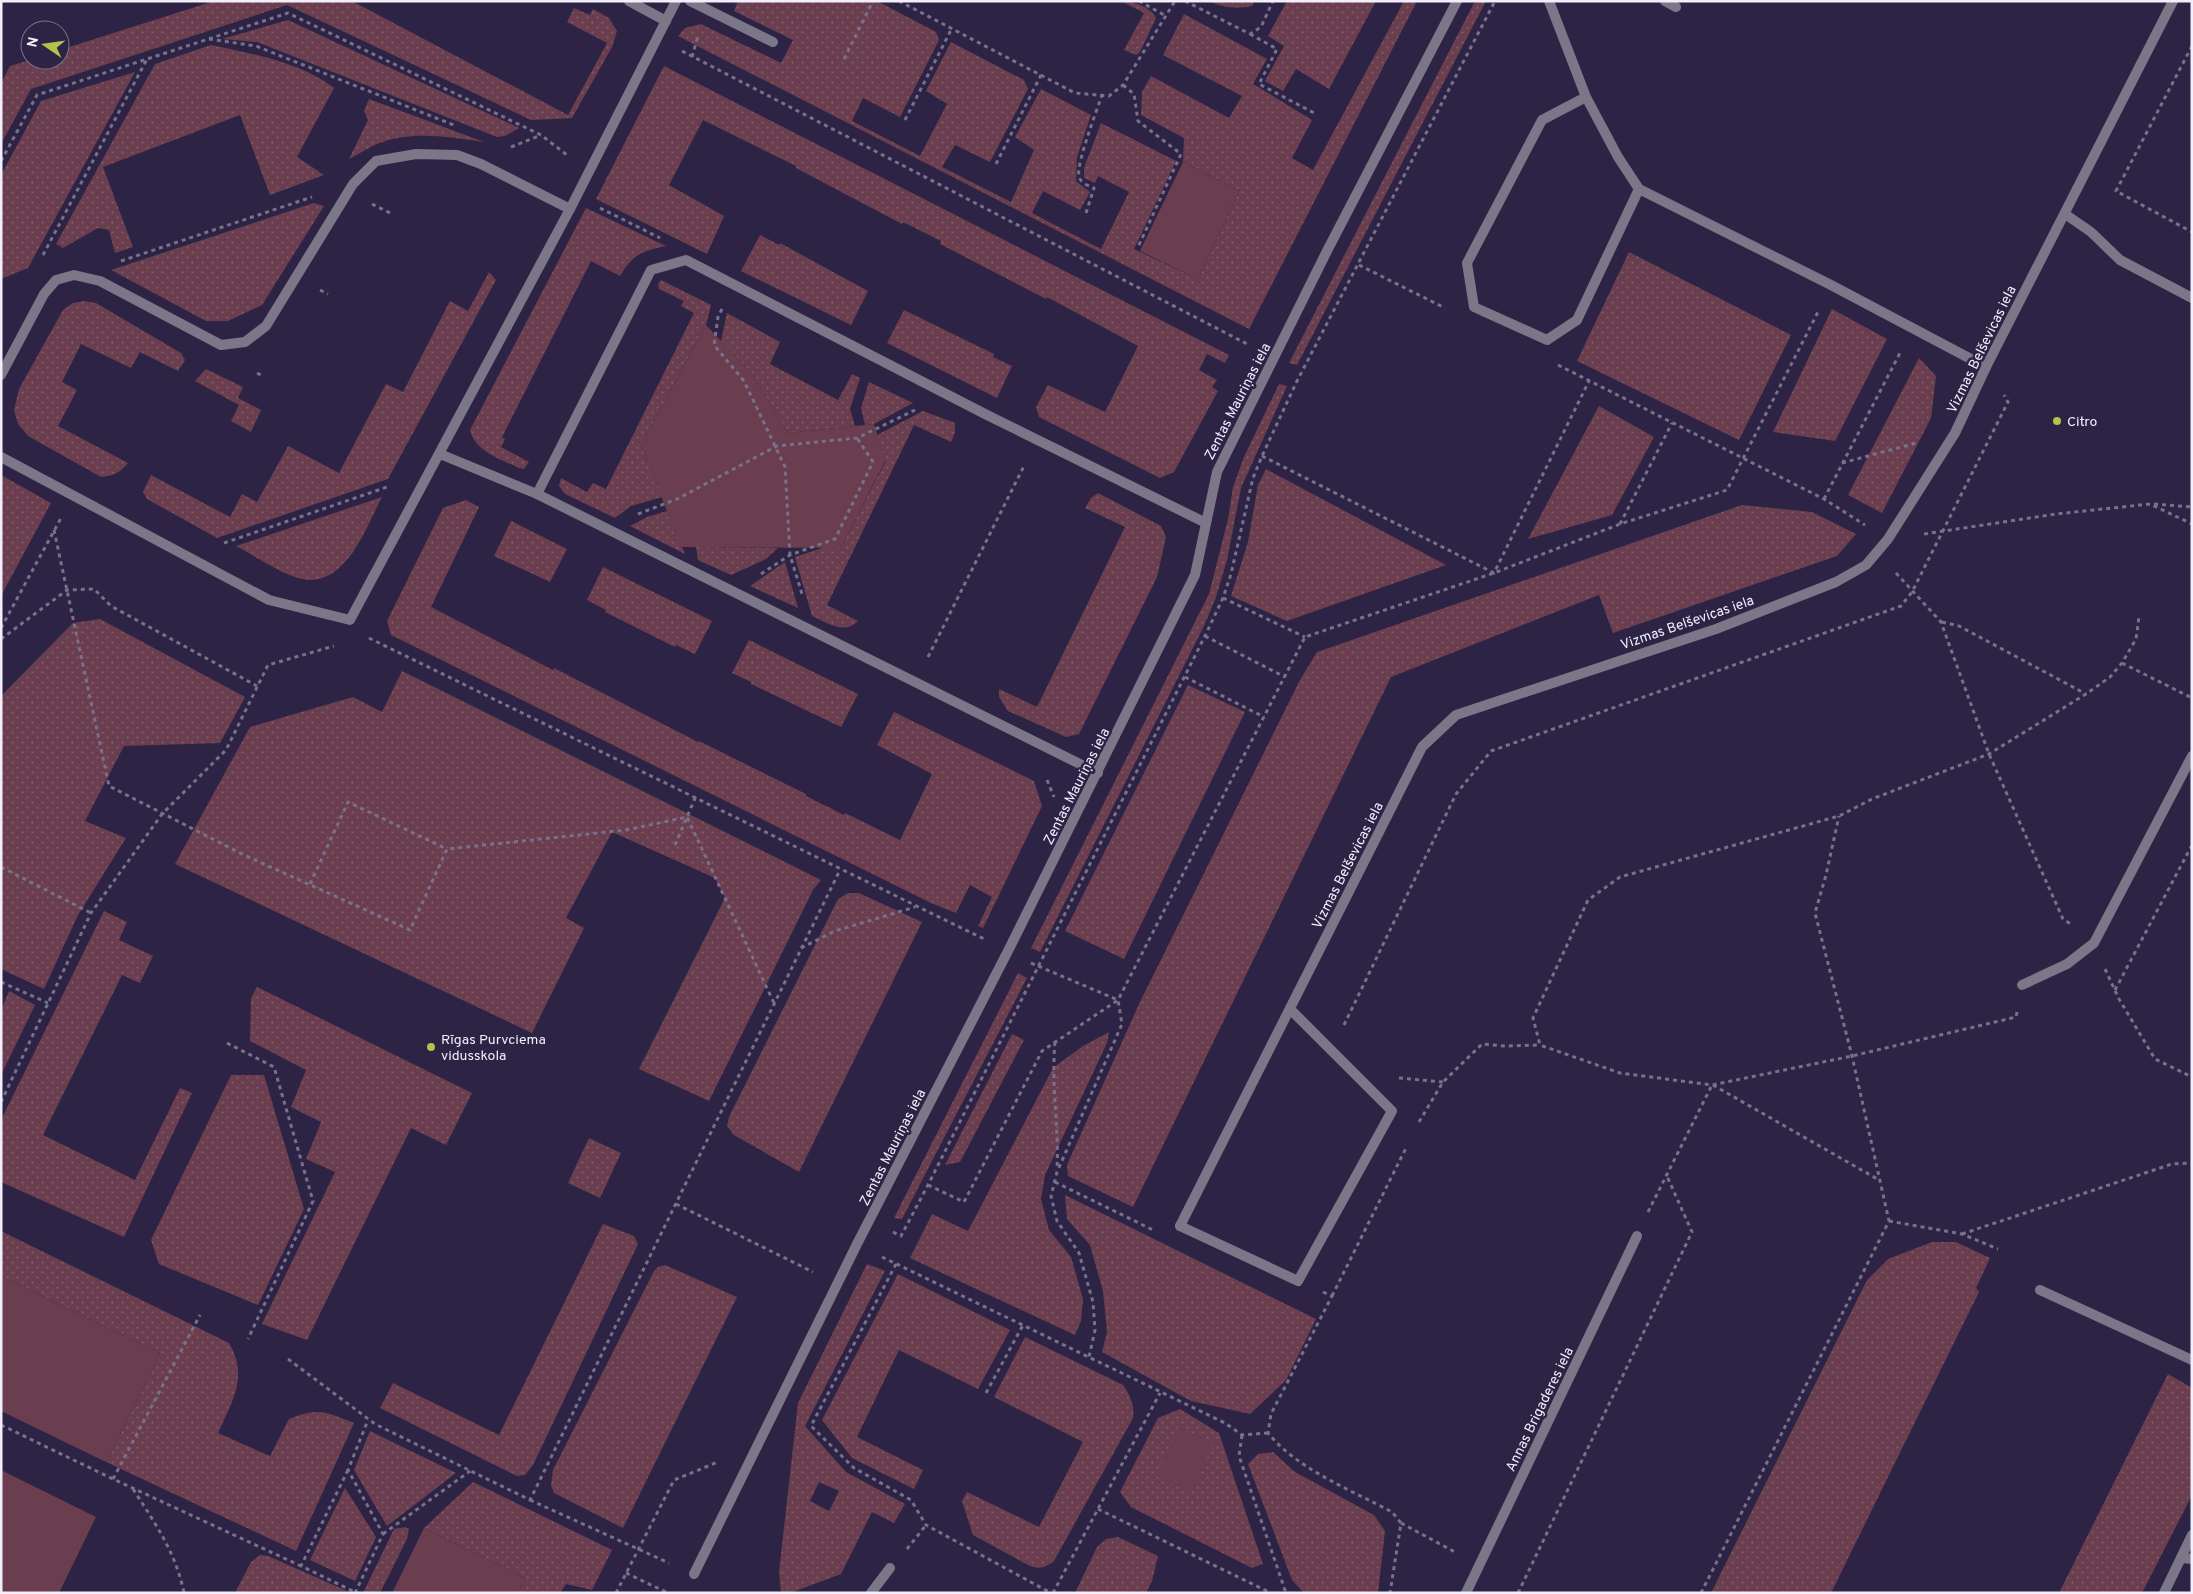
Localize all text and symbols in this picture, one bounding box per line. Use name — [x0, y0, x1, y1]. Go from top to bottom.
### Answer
north arrow — [20, 20, 70, 70]
text: N — [24, 36, 43, 49]
street label: Vizmas Belševicas iela — [1944, 283, 2021, 416]
street label: Zentas Mauriņas iela — [1201, 340, 1275, 463]
place label: Citro — [2067, 414, 2097, 431]
marker: Citro — [2051, 415, 2063, 427]
street label: Vizmas Belševicas iela — [1619, 593, 1756, 654]
street label: Zentas Mauriņas iela — [1040, 725, 1114, 848]
street label: Vizmas Belševicas iela — [1309, 799, 1388, 932]
place label: Rīgas Purvciema vidusskola — [441, 1032, 546, 1065]
marker: Rīgas Purvciema vidusskola — [425, 1041, 437, 1053]
street label: Zentas Mauriņas iela — [856, 1086, 930, 1209]
street label: Annas Brigaderes iela — [1503, 1345, 1578, 1475]

